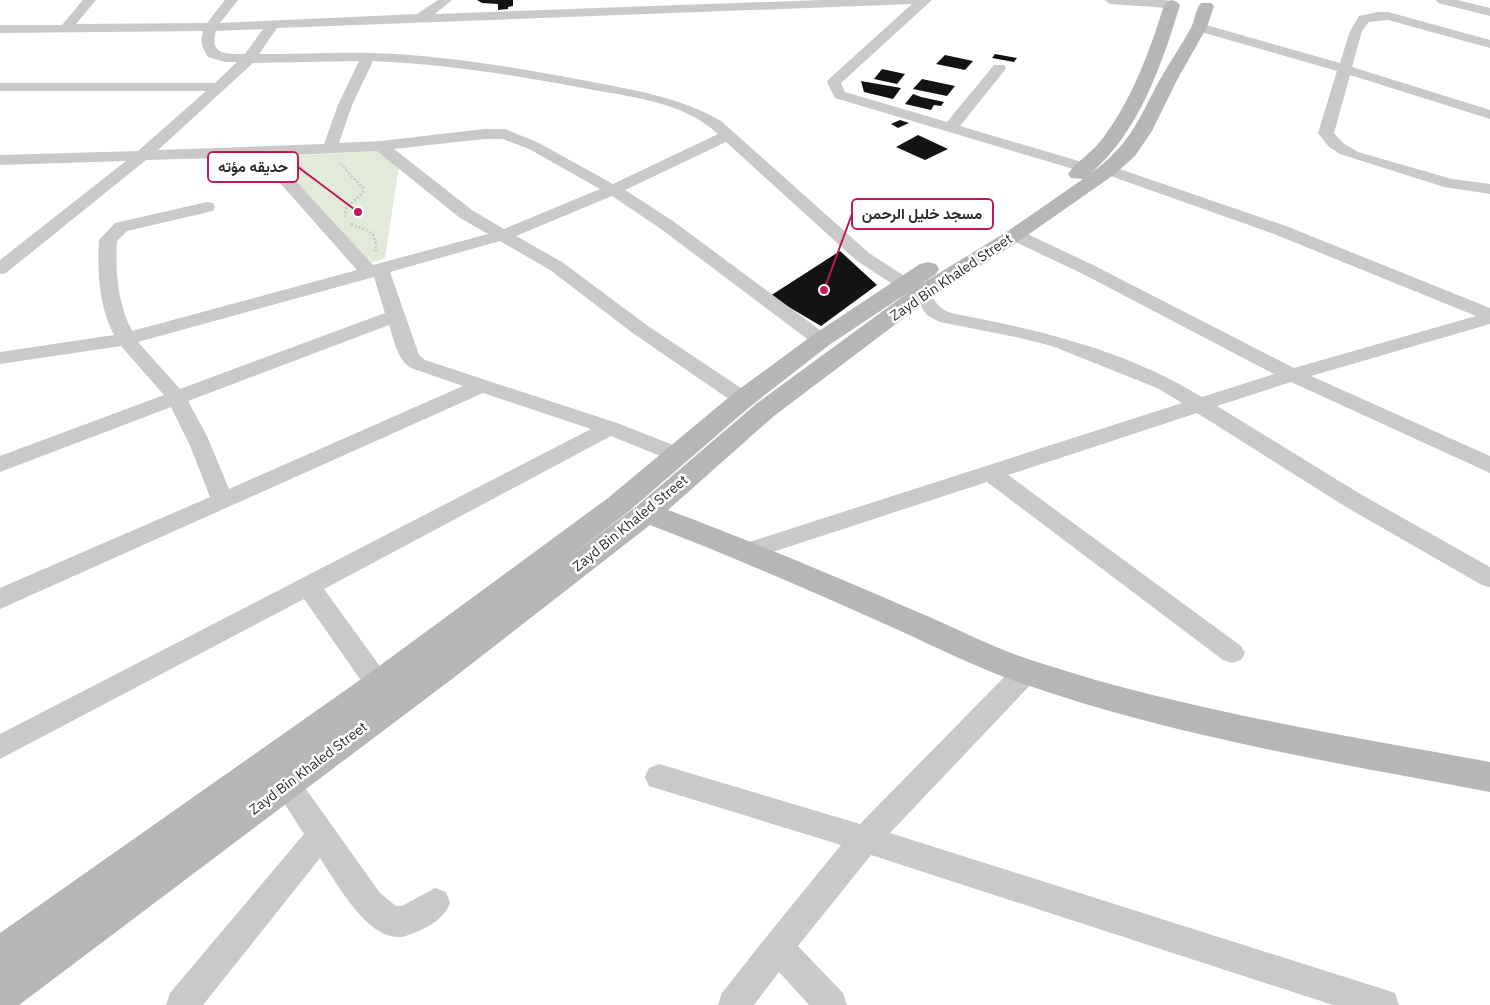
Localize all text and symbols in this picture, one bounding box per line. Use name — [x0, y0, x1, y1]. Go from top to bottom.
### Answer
callout: حديقه مؤته — [208, 152, 298, 182]
text: حديقه مؤته — [218, 157, 288, 176]
callout: مسجد خليل الرحمن — [852, 199, 993, 229]
text: مسجد خليل الرحمن — [862, 204, 982, 223]
street label: Zayd Bin Khaled Street — [887, 229, 1016, 325]
street label: Zayd Bin Khaled Street — [569, 471, 691, 575]
street label: Zayd Bin Khaled Street — [245, 718, 371, 818]

